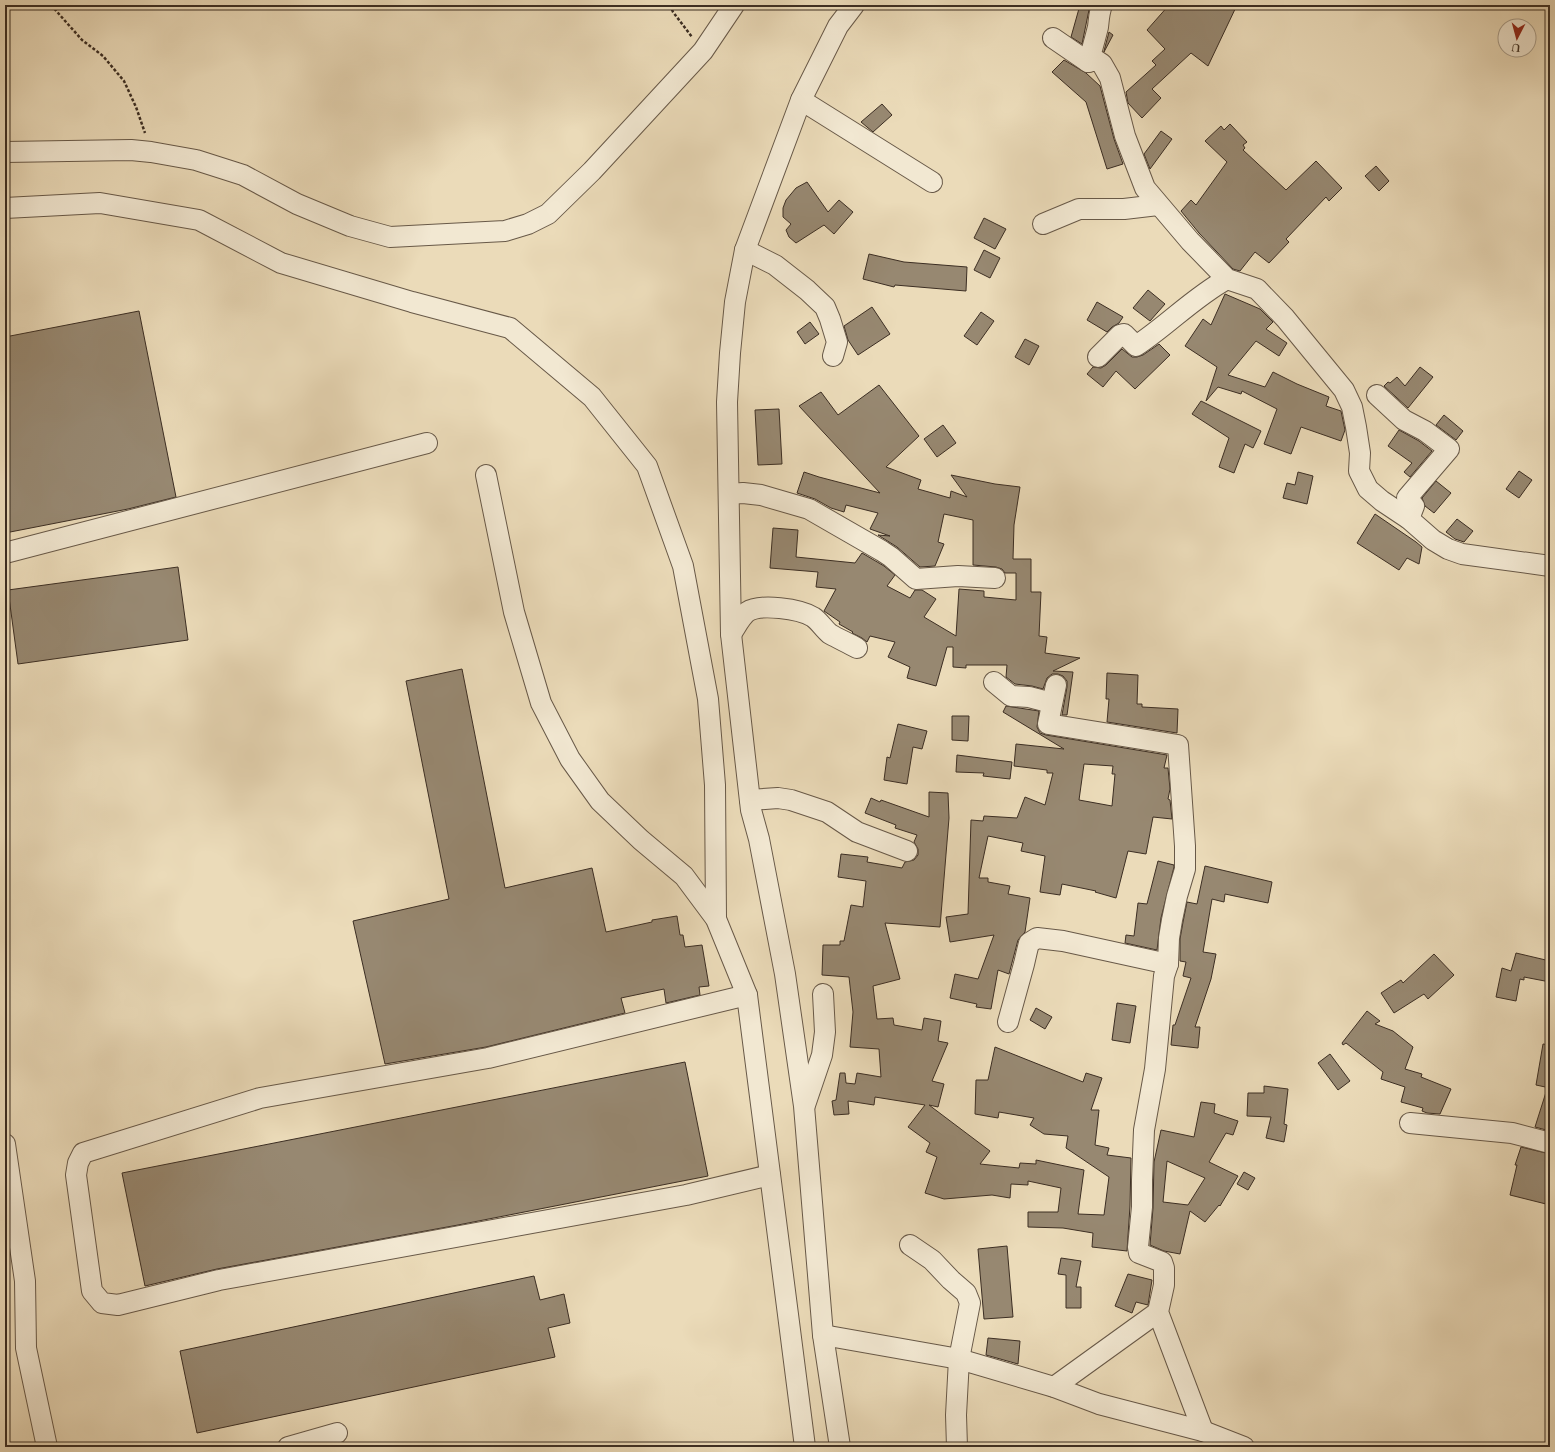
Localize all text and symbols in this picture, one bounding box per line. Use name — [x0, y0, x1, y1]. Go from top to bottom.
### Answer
north arrow — [1497, 18, 1537, 58]
text: U — [1511, 40, 1521, 55]

